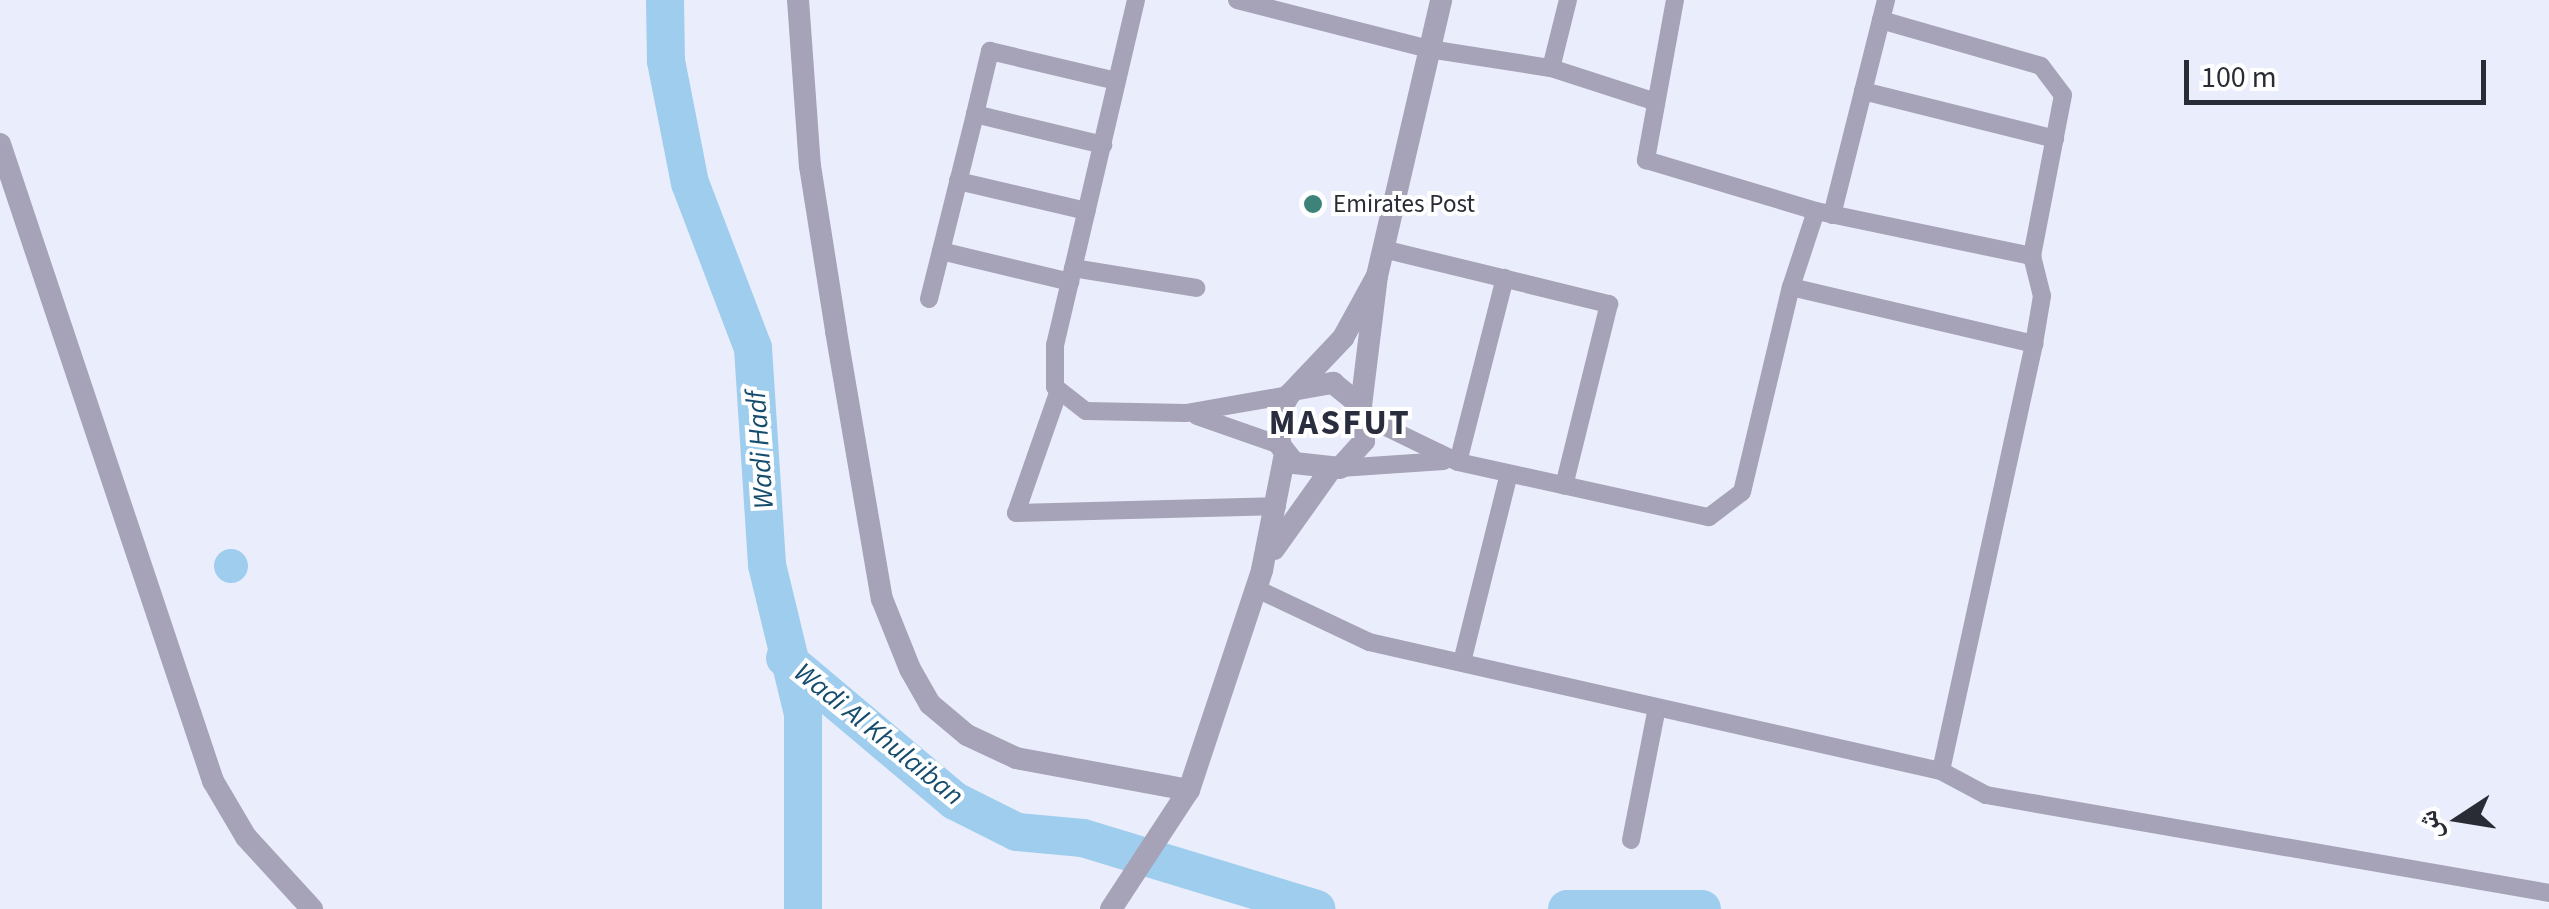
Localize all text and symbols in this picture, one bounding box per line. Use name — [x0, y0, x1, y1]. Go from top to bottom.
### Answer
scale bar — [2189, 40, 2492, 102]
text: 100 m — [2201, 56, 2277, 99]
place label: Emirates Post — [1333, 189, 1475, 219]
marker: Emirates Post — [1302, 193, 1324, 215]
water label: Wadi Hadf — [739, 390, 781, 510]
district label: MASFUT — [1269, 402, 1411, 444]
water label: Wadi Al Khulaiban — [788, 655, 970, 813]
north arrow — [2409, 769, 2509, 869]
text: ش — [2407, 807, 2452, 844]

